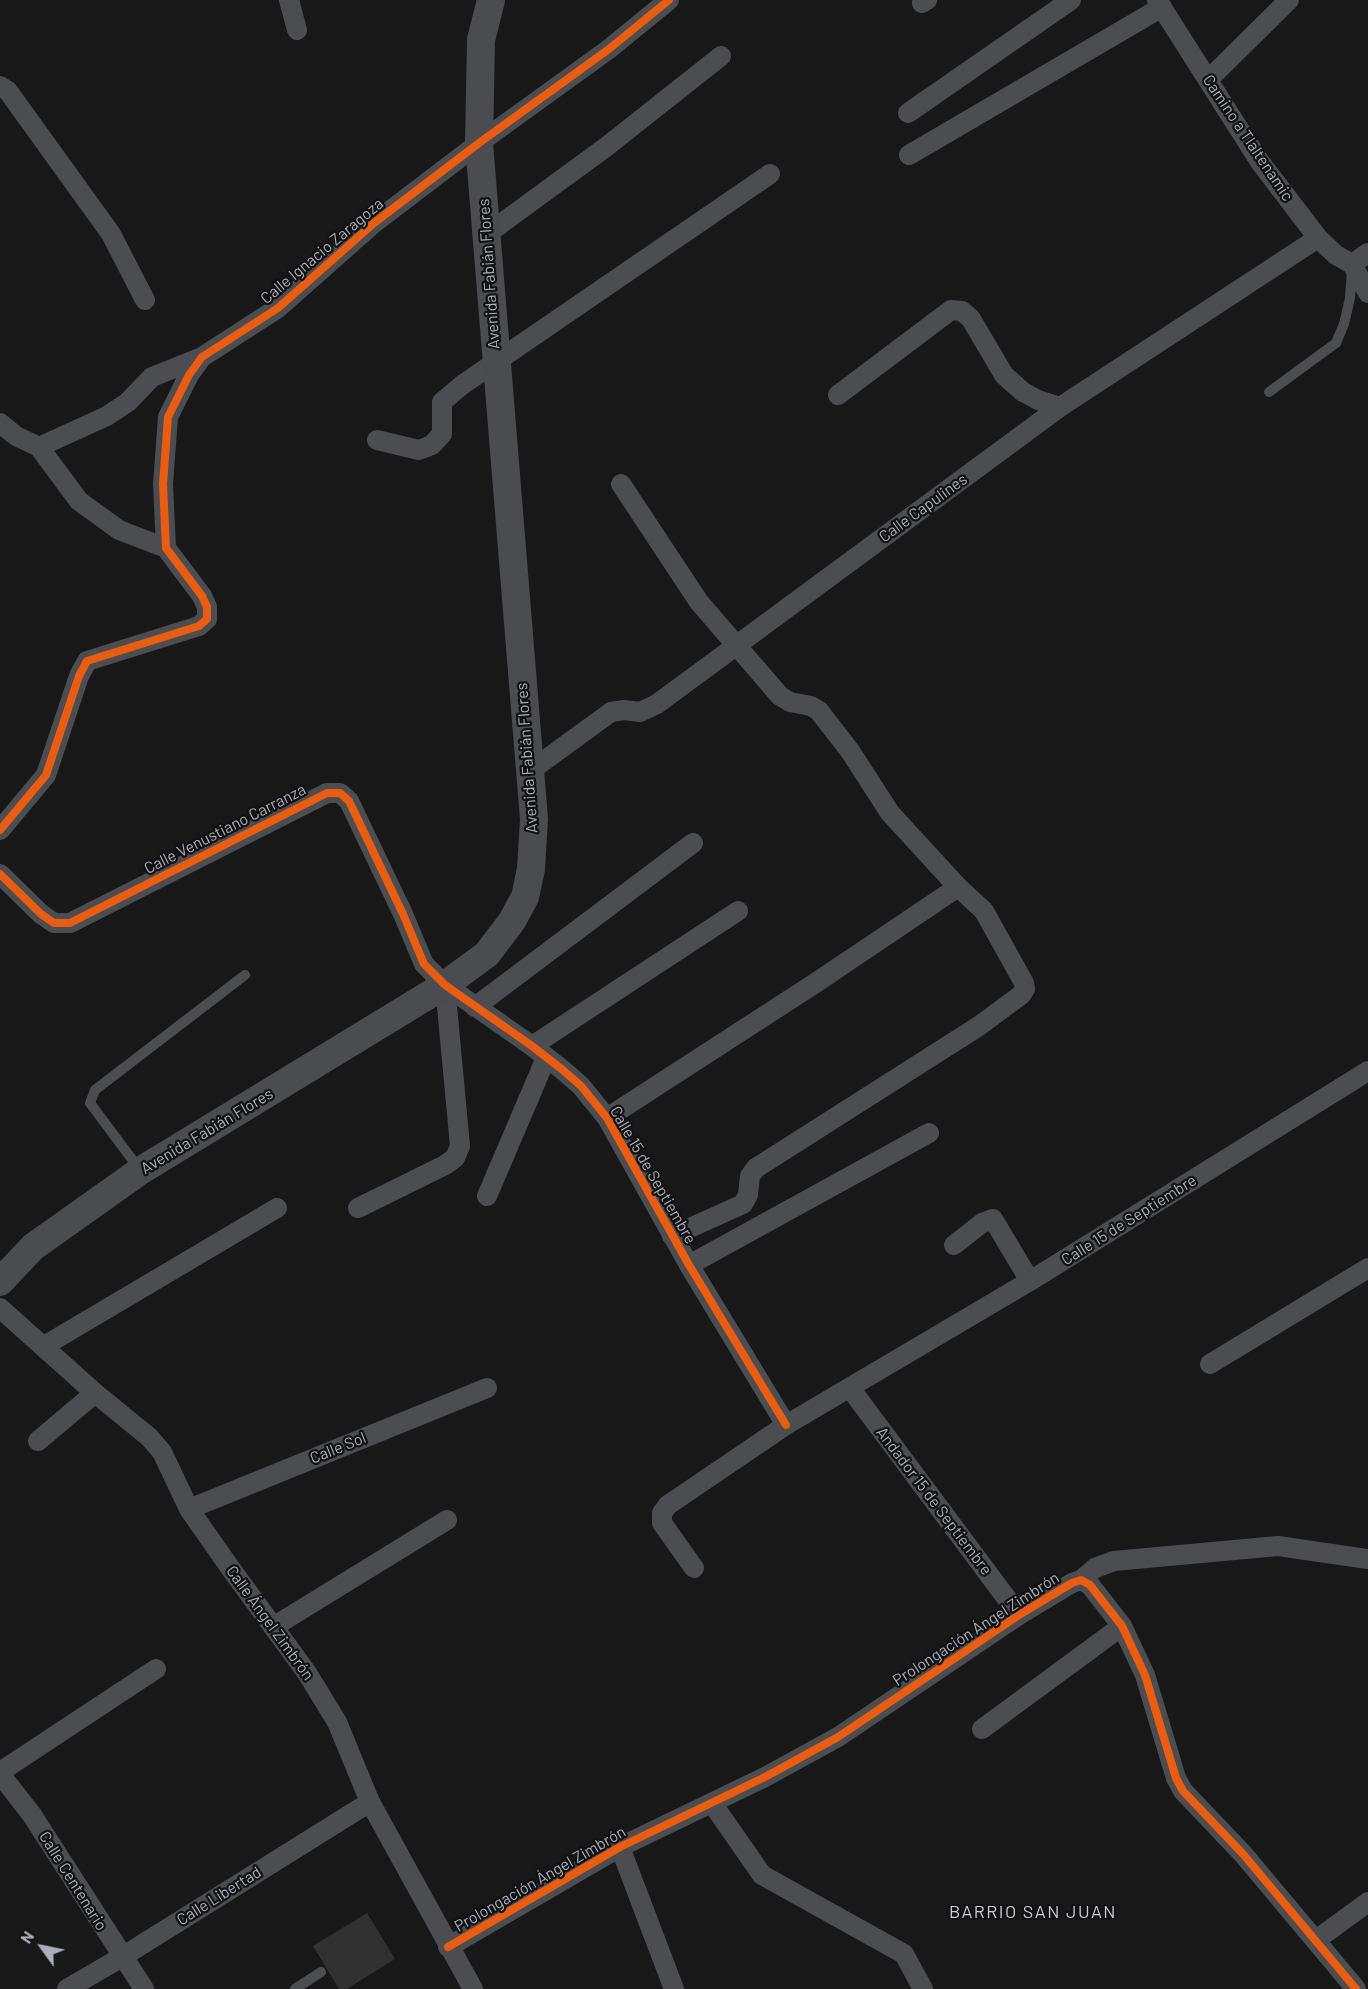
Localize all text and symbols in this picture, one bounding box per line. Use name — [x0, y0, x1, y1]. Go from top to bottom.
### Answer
street label: Camino a Tlaltenamic — [1199, 71, 1297, 205]
street label: Calle Ignacio Zaragoza — [257, 194, 387, 308]
street label: Avenida Fabián Flores — [474, 198, 504, 350]
street label: Calle Capulines — [875, 470, 971, 546]
street label: Avenida Fabián Flores — [512, 682, 542, 834]
street label: Calle Venustiano Carranza — [141, 780, 309, 878]
street label: Avenida Fabián Flores — [137, 1084, 277, 1178]
street label: Calle 15 de Septiembre — [606, 1103, 700, 1247]
street label: Calle 15 de Septiembre — [1058, 1171, 1200, 1269]
street label: Andador 15 de Septiembre — [872, 1423, 996, 1579]
street label: Calle Sol — [307, 1428, 369, 1468]
street label: Calle Ángel Zimbrón — [222, 1562, 318, 1684]
street label: Prolongación Ángel Zimbrón — [889, 1568, 1063, 1690]
street label: Prolongación Ángel Zimbrón — [451, 1822, 629, 1936]
street label: Calle Centenario — [35, 1828, 111, 1934]
street label: Calle Libertad — [173, 1862, 265, 1930]
district label: BARRIO SAN JUAN — [949, 1901, 1117, 1923]
north arrow — [12, 1917, 72, 1977]
text: N — [16, 1927, 37, 1947]

